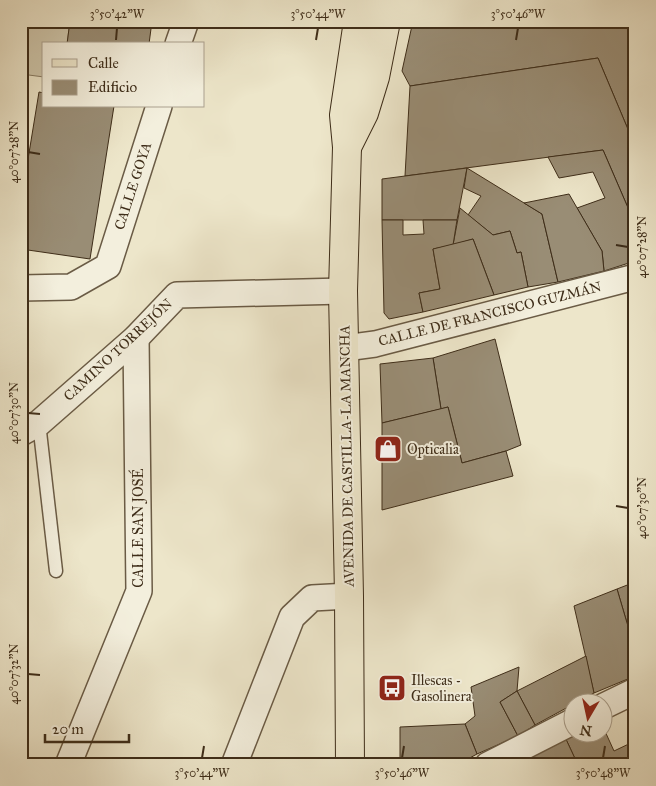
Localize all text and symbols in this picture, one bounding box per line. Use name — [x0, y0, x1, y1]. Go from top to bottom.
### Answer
text: 3°50'42"W — [90, 7, 145, 21]
text: 3°50'44"W — [290, 7, 346, 21]
text: 3°50'46"W — [491, 7, 546, 21]
legend — [42, 42, 205, 108]
text: Calle — [88, 54, 119, 72]
text: Edificio — [88, 78, 137, 96]
text: 40°07'28"N — [7, 121, 21, 183]
street label: CALLE GOYA — [111, 139, 155, 232]
text: 40°07'28"N — [635, 216, 649, 278]
street label: CALLE DE FRANCISCO GUZMÁN — [376, 276, 603, 350]
street label: CAMINO TORREJÓN — [59, 294, 177, 406]
street label: AVENIDA DE CASTILLA-LA MANCHA — [336, 324, 358, 588]
text: 40°07'30"N — [7, 382, 21, 444]
shop icon: Opticalia — [373, 434, 403, 464]
place label: Opticalia — [407, 441, 459, 458]
street label: CALLE SAN JOSÉ — [128, 468, 148, 588]
text: 40°07'30"N — [635, 477, 649, 539]
text: 40°07'32"N — [7, 644, 21, 704]
place label: Illescas - Gasolinera — [411, 672, 472, 705]
bus stop icon: Illescas - Gasolinera — [377, 673, 407, 703]
north arrow — [564, 694, 614, 744]
scale bar — [45, 711, 129, 743]
text: 20 m — [52, 720, 84, 738]
text: N — [579, 721, 593, 740]
text: 3°50'44"W — [174, 766, 230, 780]
text: 3°50'46"W — [375, 766, 430, 780]
text: 3°50'48"W — [576, 766, 631, 780]

